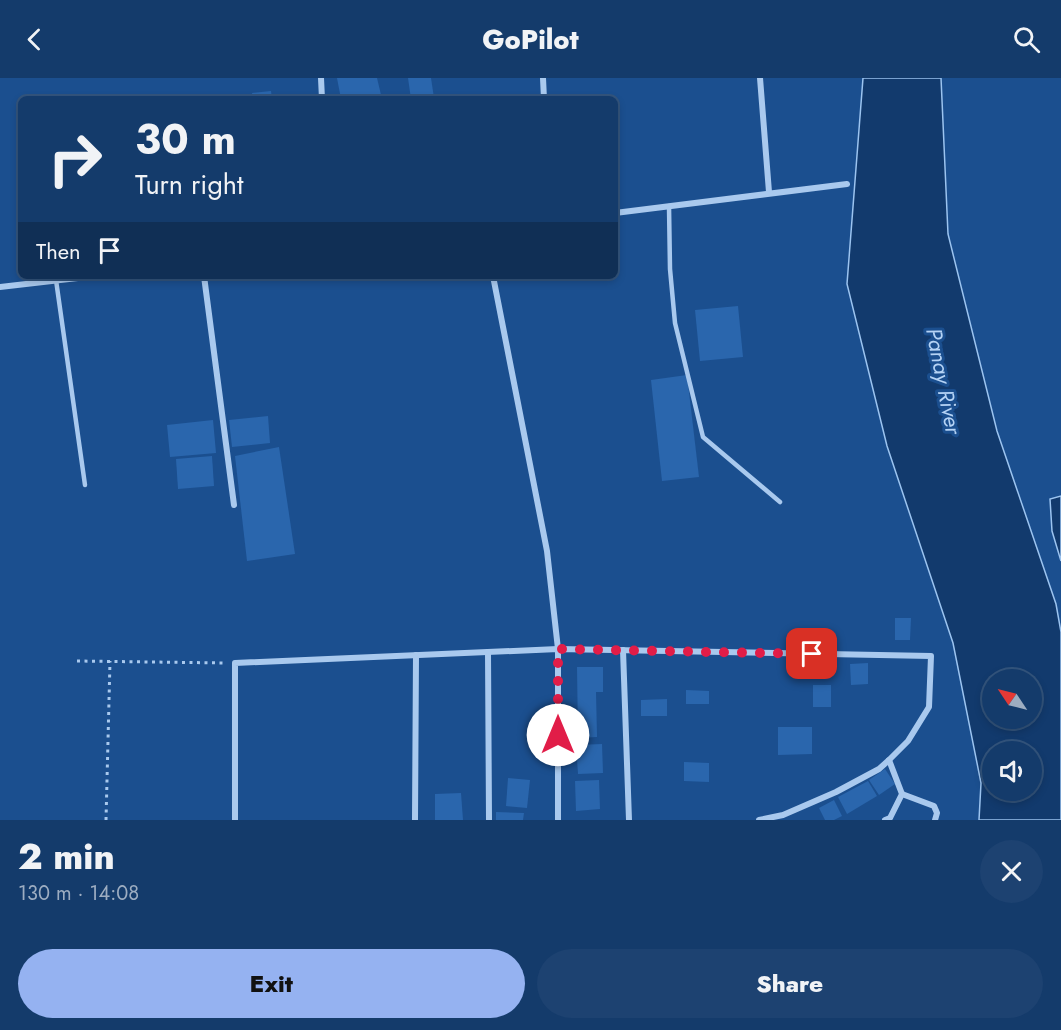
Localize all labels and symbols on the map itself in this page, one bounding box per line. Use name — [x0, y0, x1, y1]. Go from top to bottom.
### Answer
water label: Panay River — [918, 325, 970, 438]
pin — [786, 628, 837, 679]
north arrow — [982, 669, 1042, 729]
position arrow — [526, 703, 590, 767]

